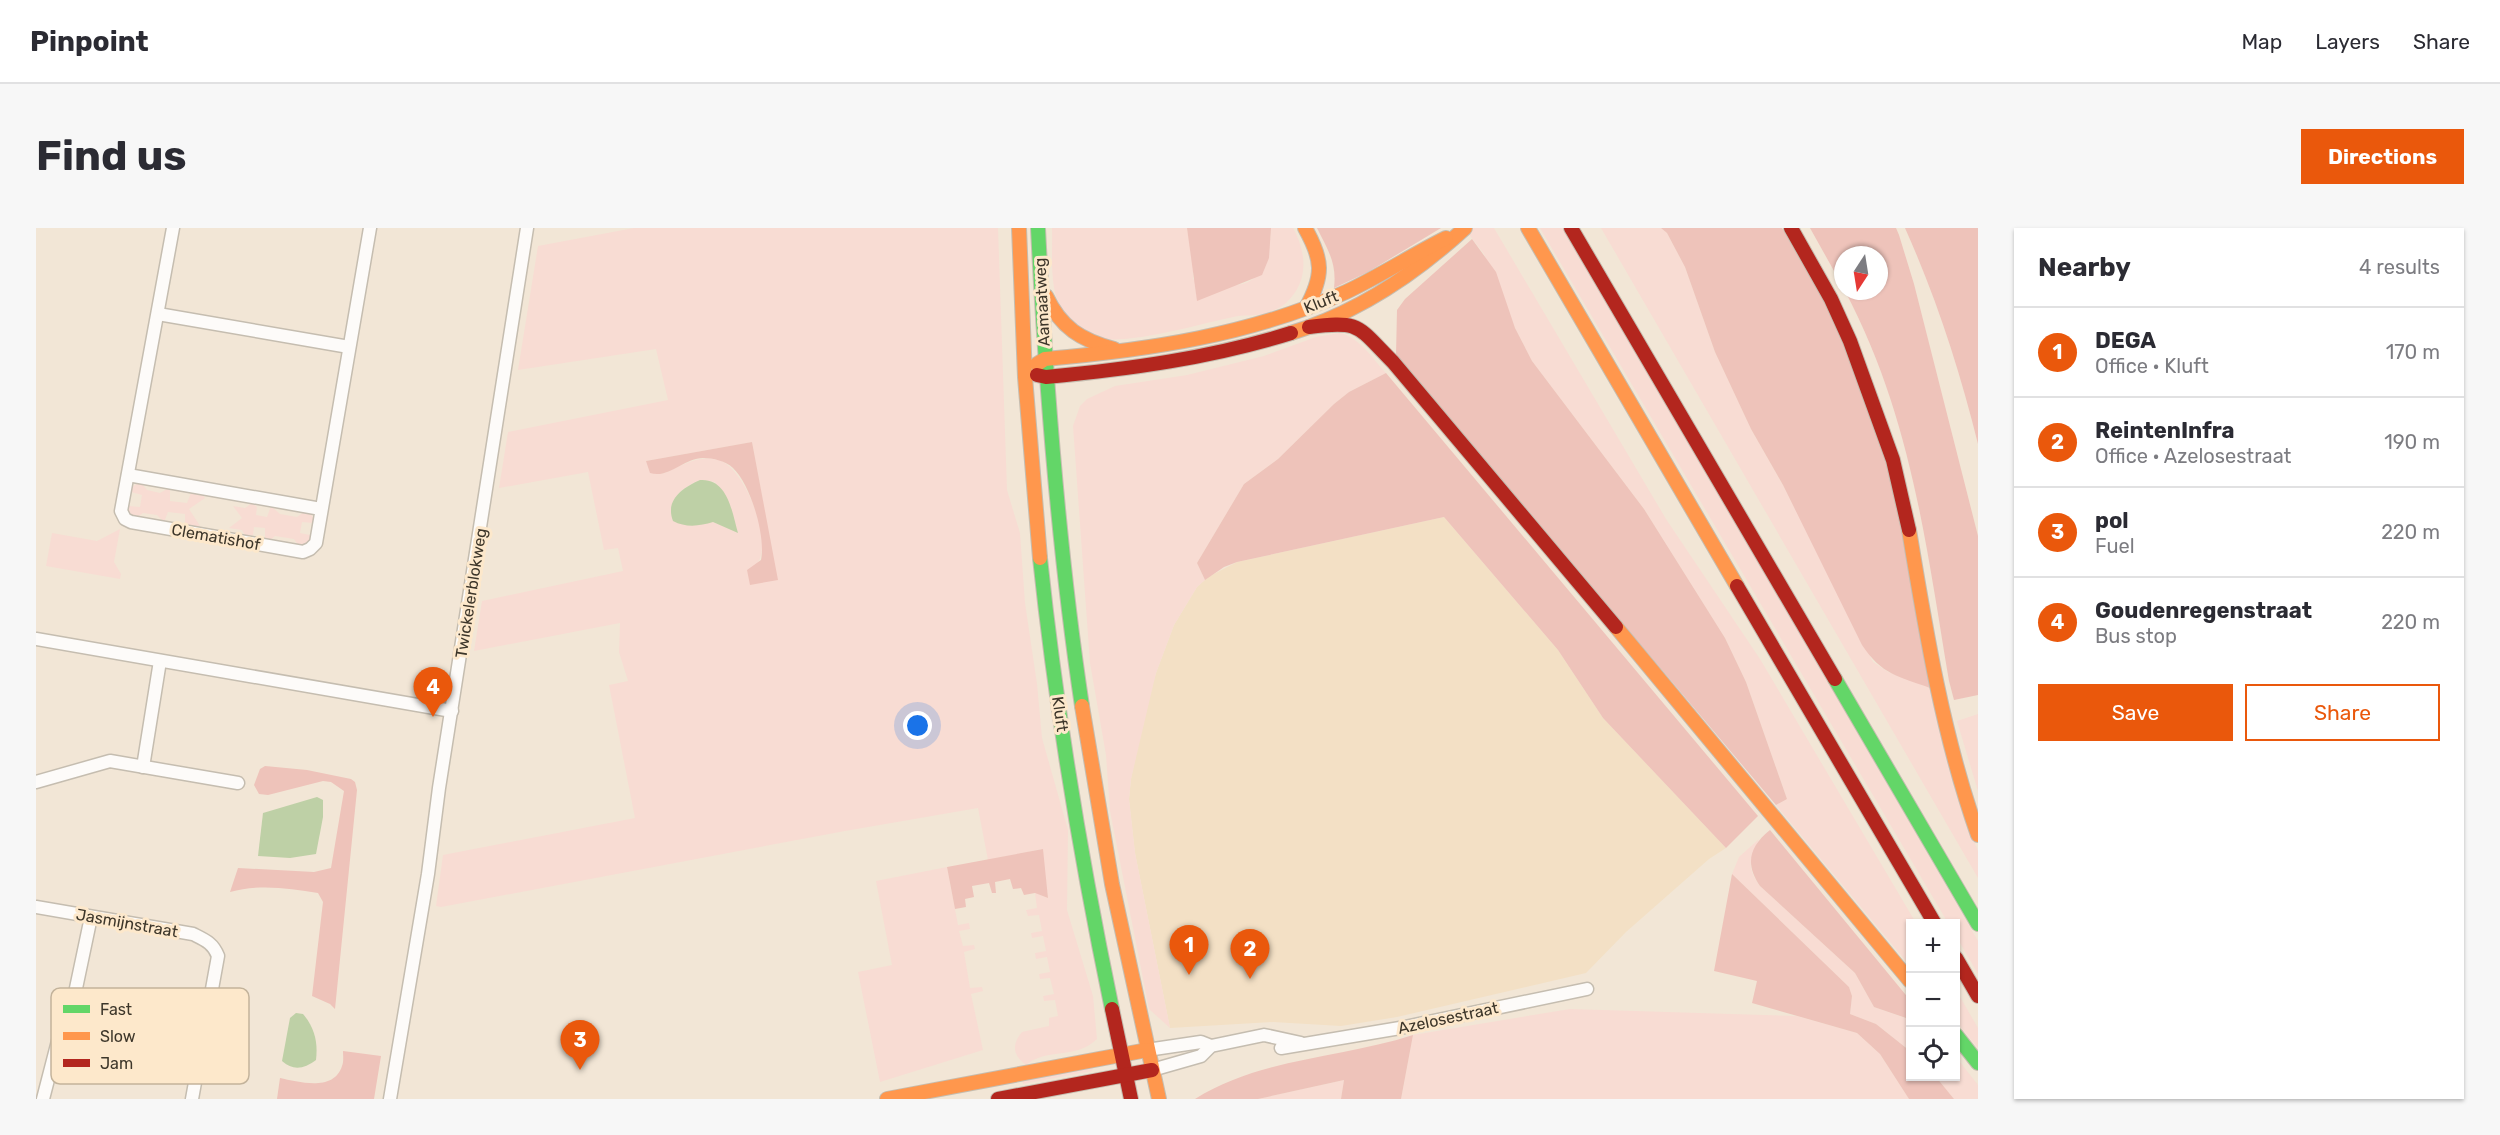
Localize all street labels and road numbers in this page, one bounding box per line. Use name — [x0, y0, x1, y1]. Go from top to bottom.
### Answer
street label: Aamaatweg — [1030, 257, 1054, 347]
street label: Kluft — [1301, 287, 1341, 317]
street label: Clematishof — [170, 520, 263, 554]
street label: Twickelerblokweg — [451, 527, 491, 659]
street label: Kluft — [1048, 695, 1072, 733]
street label: Jasmijnstraat — [75, 905, 179, 941]
street label: Azelosestraat — [1396, 998, 1500, 1038]

